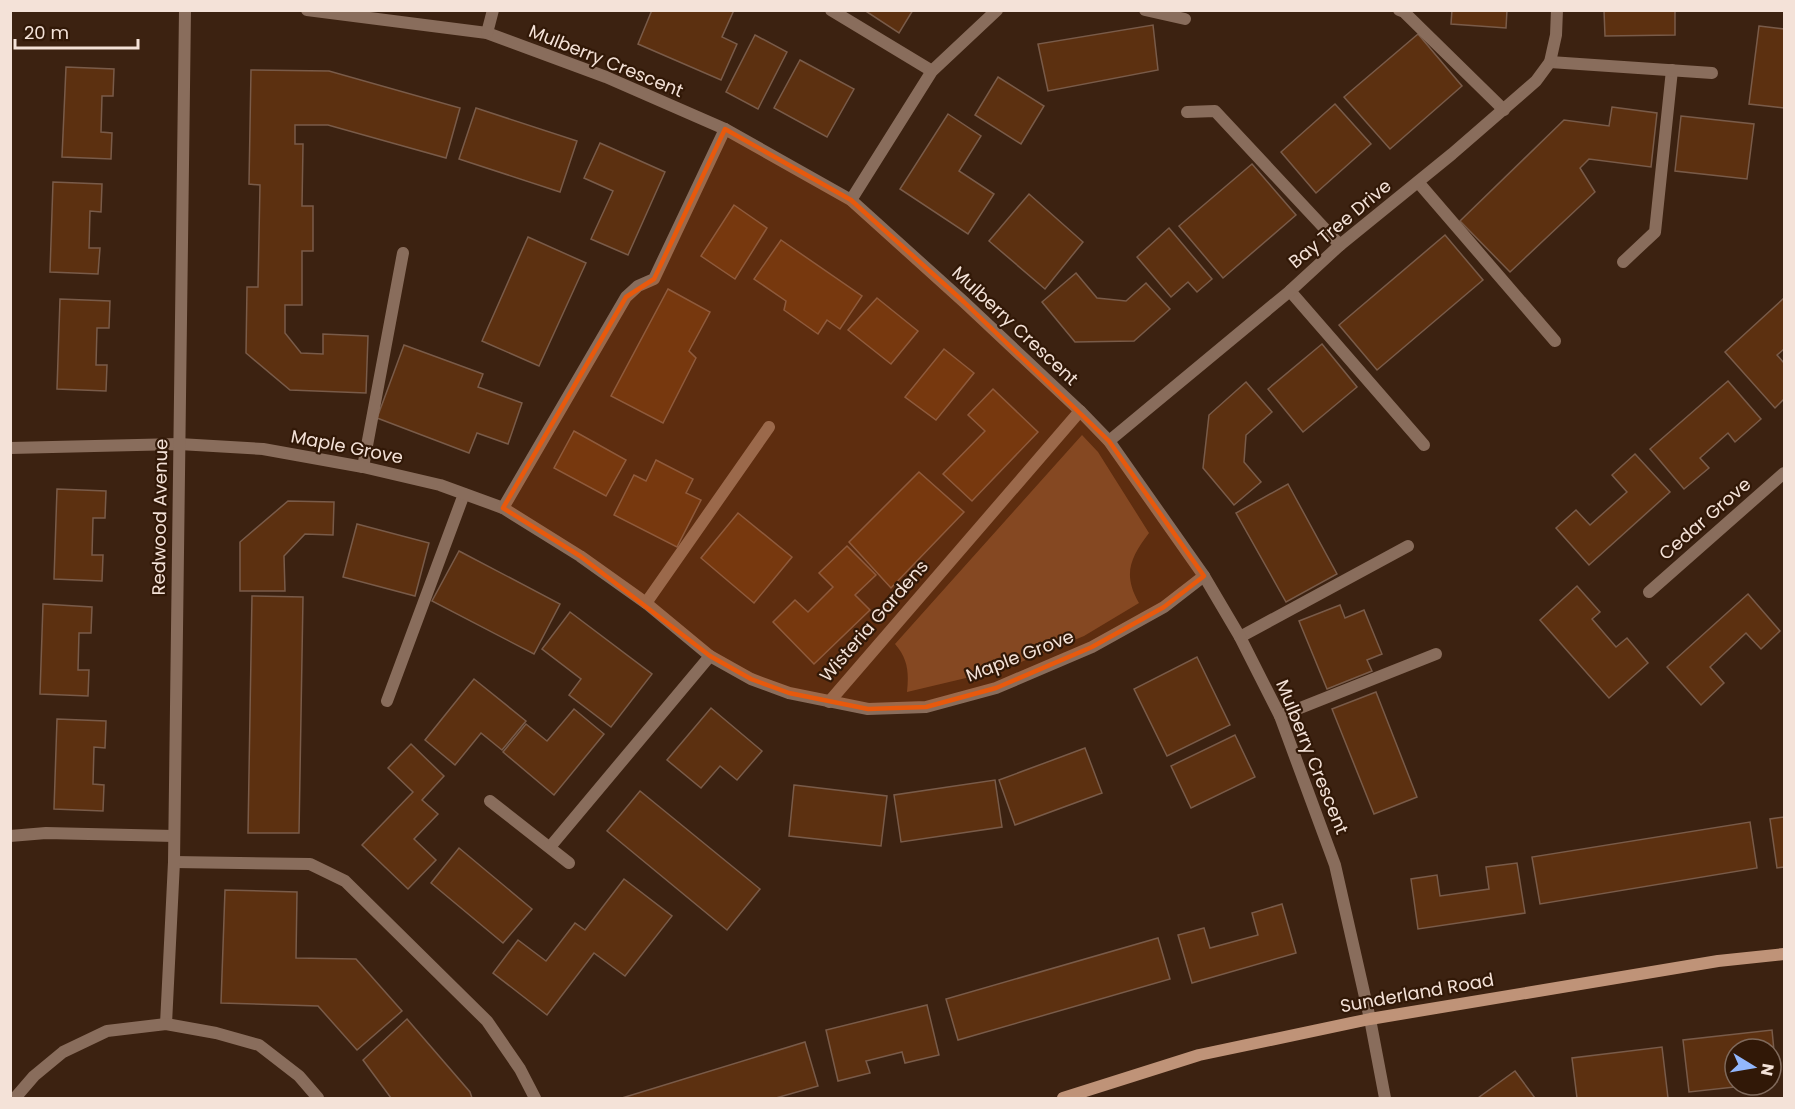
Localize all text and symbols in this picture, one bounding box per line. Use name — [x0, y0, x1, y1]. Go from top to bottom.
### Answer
scale bar — [15, 12, 138, 50]
street label: Mulberry Crescent — [525, 18, 687, 103]
text: 20 m — [24, 20, 69, 45]
street label: Bay Tree Drive — [1283, 173, 1396, 274]
street label: Mulberry Crescent — [947, 260, 1084, 391]
street label: Maple Grove — [289, 423, 405, 470]
street label: Redwood Avenue — [146, 438, 173, 596]
street label: Cedar Grove — [1653, 472, 1756, 566]
street label: Wisteria Gardens — [814, 554, 934, 687]
street label: Maple Grove — [962, 623, 1077, 688]
street label: Mulberry Crescent — [1270, 676, 1355, 838]
street label: Sunderland Road — [1338, 967, 1496, 1018]
north arrow — [1723, 1037, 1783, 1097]
text: N — [1755, 1062, 1780, 1078]

